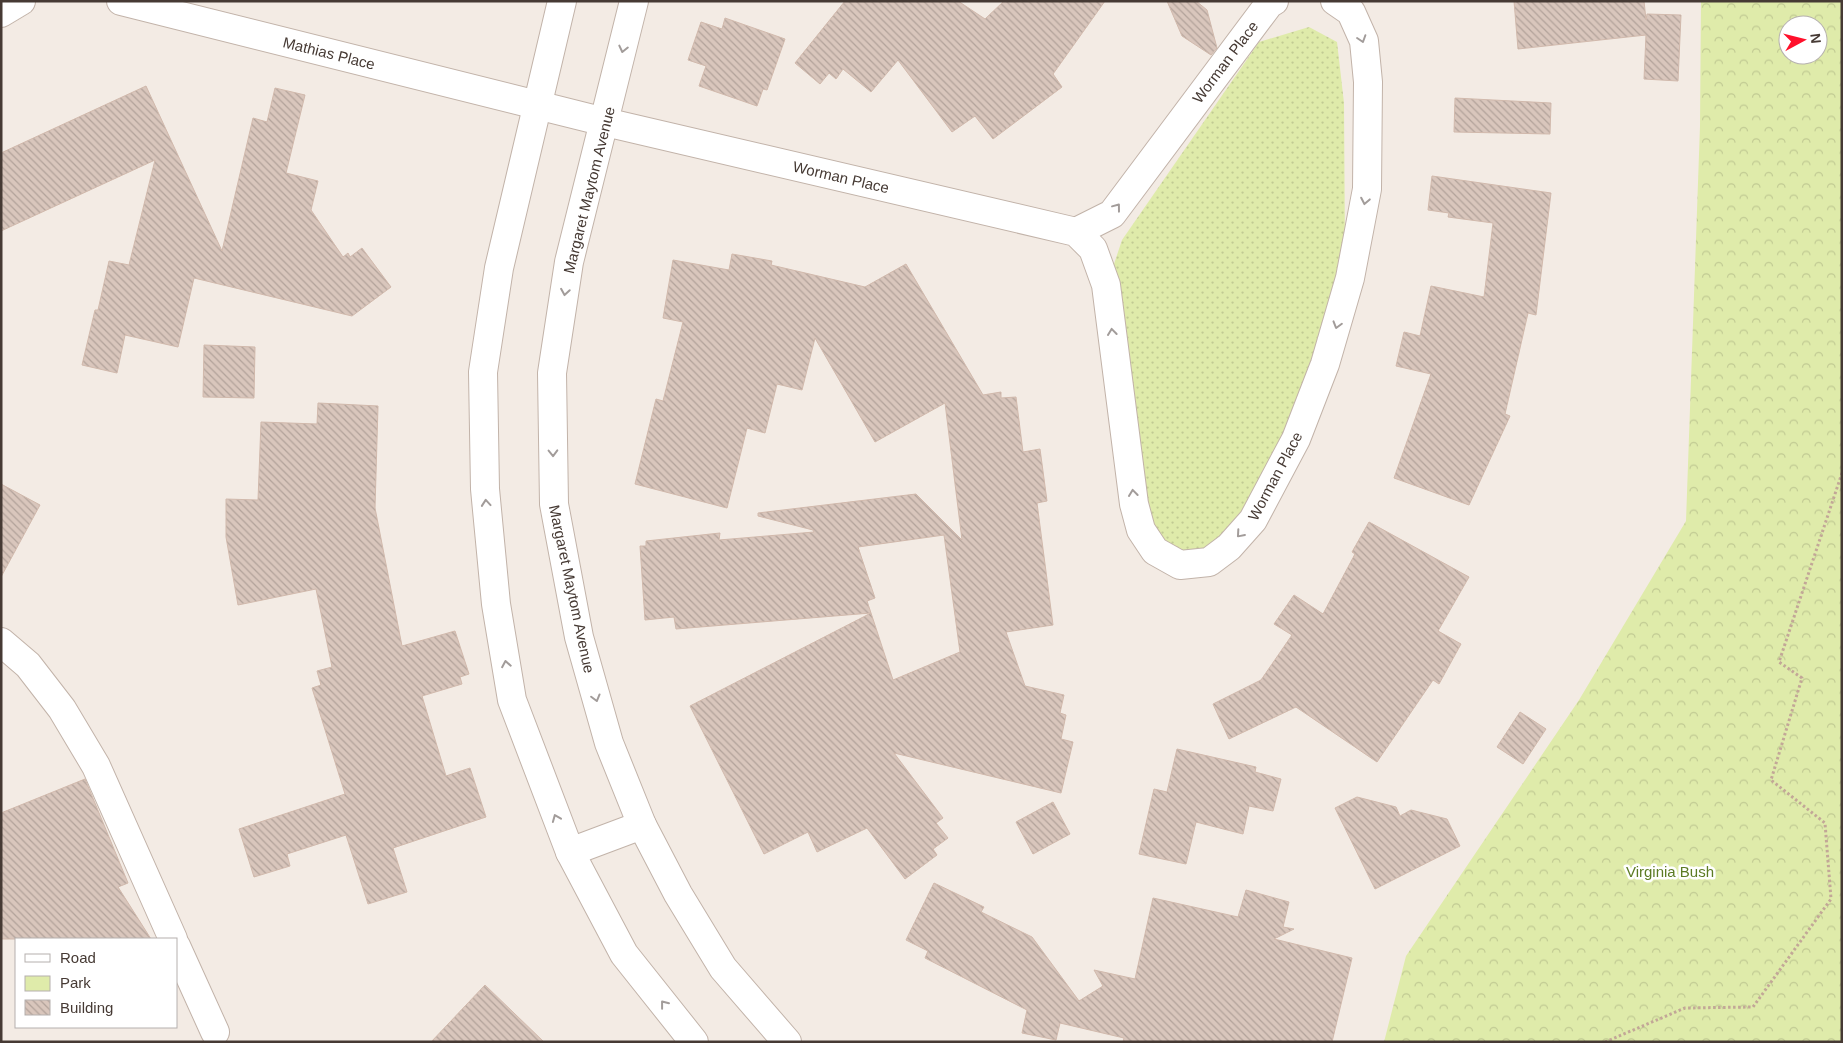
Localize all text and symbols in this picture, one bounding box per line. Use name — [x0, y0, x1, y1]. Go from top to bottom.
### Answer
north arrow — [1778, 15, 1828, 65]
street label: Worman Place — [1189, 18, 1261, 106]
text: N — [1807, 32, 1824, 44]
street label: Mathias Place — [281, 33, 377, 73]
one-way arrow — [1356, 34, 1366, 43]
one-way arrow — [618, 44, 629, 53]
street label: Margaret Maytom Avenue — [560, 105, 618, 275]
street label: Worman Place — [791, 158, 891, 196]
one-way arrow — [1360, 196, 1371, 205]
one-way arrow — [1111, 203, 1120, 213]
one-way arrow — [560, 287, 570, 296]
one-way arrow — [1332, 320, 1342, 328]
one-way arrow — [1107, 328, 1118, 336]
street label: Worman Place — [1244, 429, 1306, 523]
one-way arrow — [548, 450, 558, 457]
one-way arrow — [1128, 489, 1139, 497]
one-way arrow — [481, 499, 492, 507]
street label: Margaret Maytom Avenue — [546, 503, 598, 675]
one-way arrow — [1237, 529, 1246, 538]
one-way arrow — [502, 660, 512, 669]
one-way arrow — [591, 694, 601, 702]
one-way arrow — [552, 815, 562, 823]
park label: Virginia Bush — [1626, 863, 1714, 880]
legend — [15, 938, 178, 1028]
text: Road — [60, 949, 96, 966]
text: Park — [60, 974, 91, 991]
text: Building — [60, 999, 113, 1016]
one-way arrow — [660, 1000, 669, 1009]

